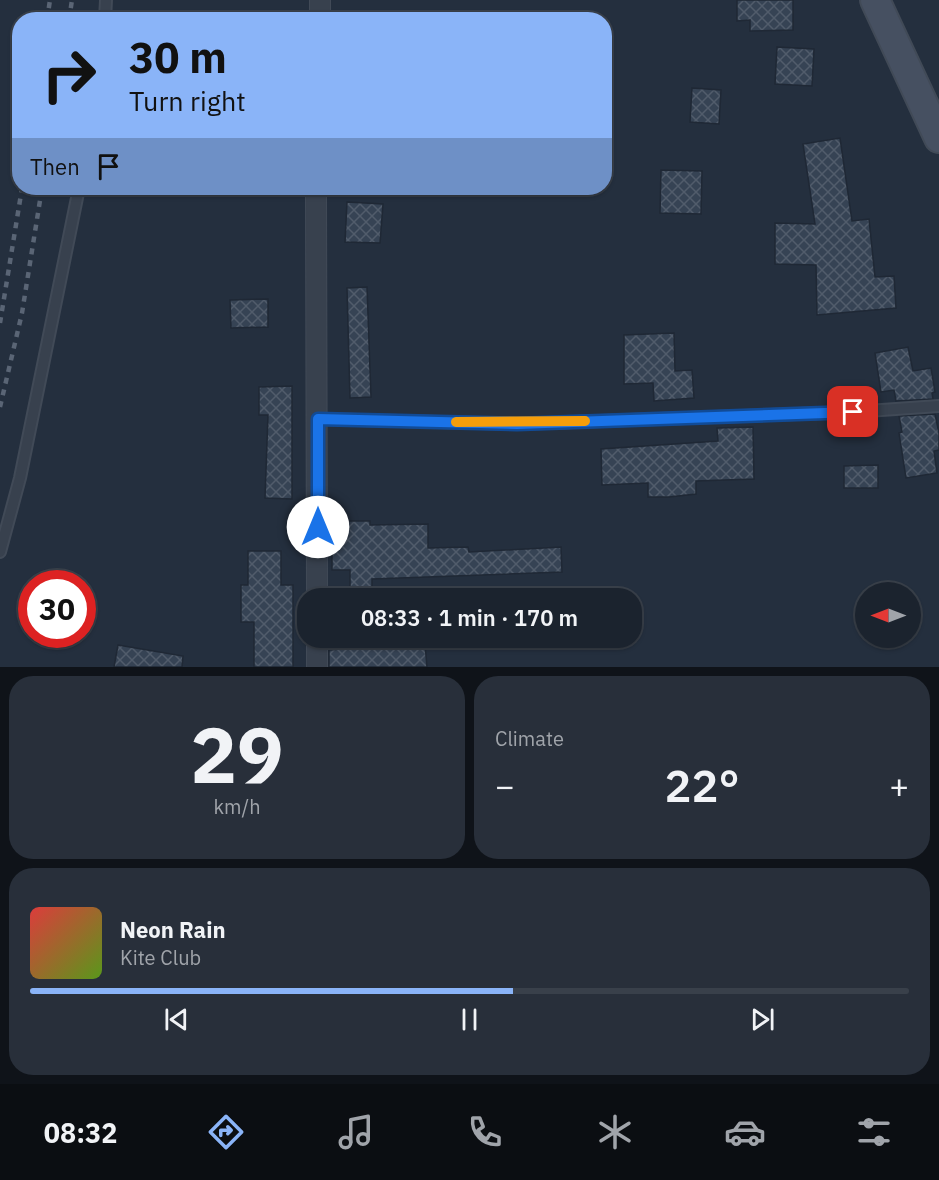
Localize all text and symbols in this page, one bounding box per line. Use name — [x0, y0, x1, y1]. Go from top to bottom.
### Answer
text: 30 m — [129, 30, 227, 85]
icon: right — [30, 36, 108, 114]
text: Turn right — [129, 83, 246, 118]
icon: arrive — [92, 150, 125, 183]
text: Then — [30, 152, 80, 181]
pin — [827, 386, 878, 437]
icon: arrive — [836, 395, 869, 428]
position arrow — [286, 495, 350, 559]
speed limit sign: 30 — [18, 570, 96, 648]
north arrow — [855, 582, 921, 648]
map controls — [855, 582, 921, 648]
text: 08:33 · 1 min · 170 m — [361, 603, 578, 632]
text: 29 — [190, 703, 284, 804]
text: Climate — [495, 725, 564, 752]
text: 22° — [664, 756, 740, 814]
text: − — [495, 764, 515, 807]
text: + — [889, 764, 909, 807]
text: km/h — [213, 793, 261, 820]
text: Neon Rain — [120, 915, 226, 944]
text: Kite Club — [120, 944, 201, 971]
icon: previous — [160, 1003, 193, 1036]
icon: pause — [453, 1003, 486, 1036]
icon: next — [746, 1003, 779, 1036]
icon: directions — [205, 1111, 247, 1153]
icon: music — [335, 1111, 377, 1153]
icon: phone — [464, 1111, 506, 1153]
icon: climate — [594, 1111, 636, 1153]
icon: car — [724, 1111, 766, 1153]
icon: filters — [853, 1111, 895, 1153]
text: 08:32 — [44, 1115, 118, 1150]

